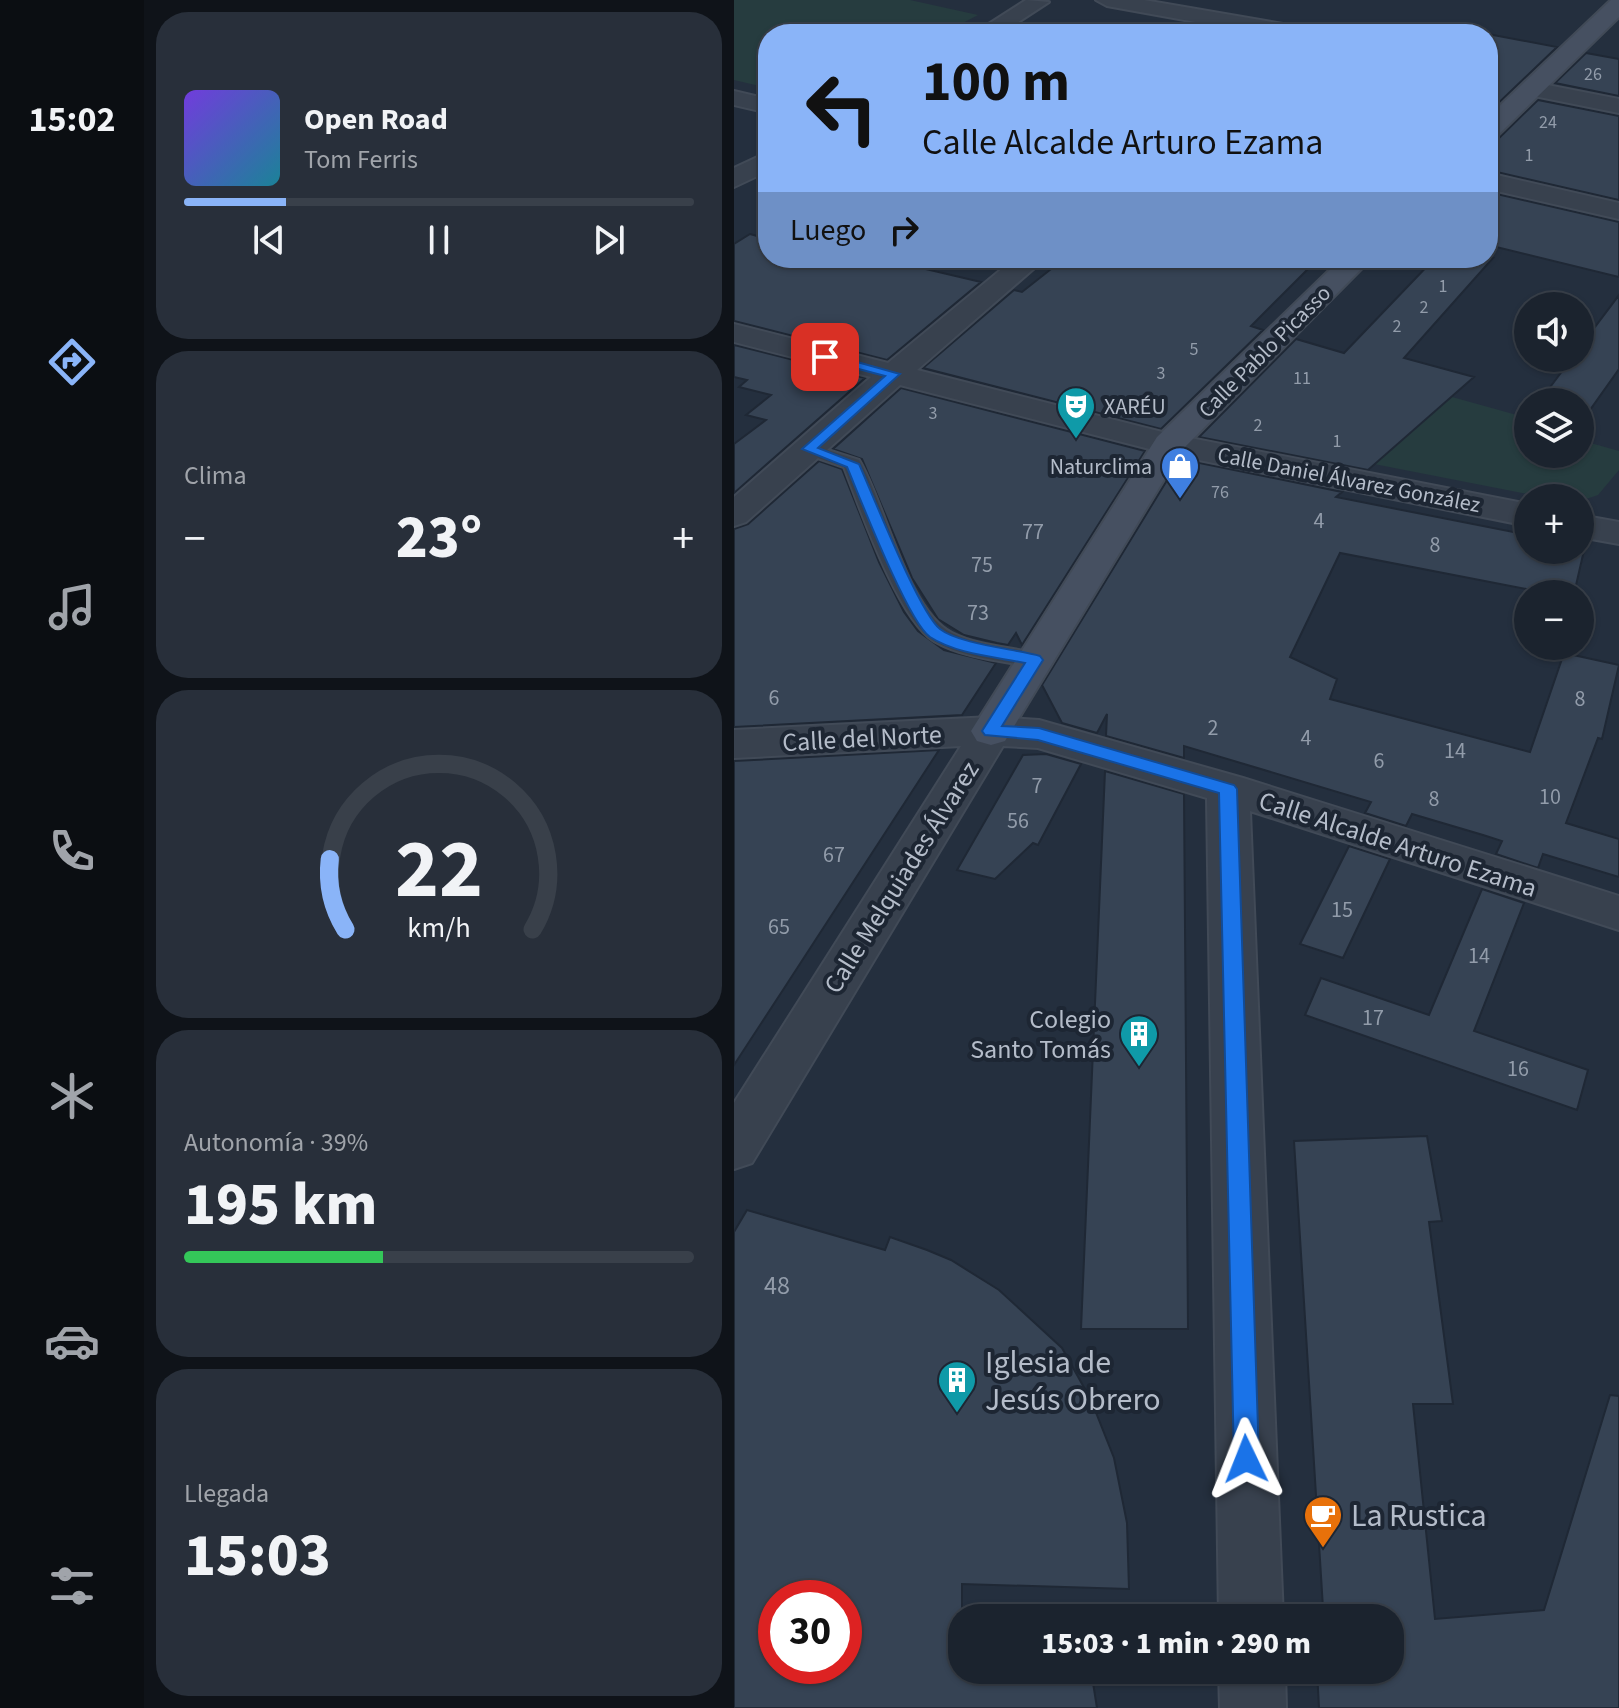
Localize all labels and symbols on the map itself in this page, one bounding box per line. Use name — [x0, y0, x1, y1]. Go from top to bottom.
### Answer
house number: 26 — [1584, 62, 1602, 87]
house number: 24 — [1539, 110, 1557, 135]
house number: 1 — [1525, 143, 1533, 168]
house number: 1 — [1439, 274, 1447, 299]
street label: Calle Pablo Picasso — [1191, 278, 1338, 425]
house number: 2 — [1420, 295, 1429, 320]
house number: 2 — [1393, 314, 1402, 339]
pin — [791, 323, 859, 391]
house number: 5 — [1190, 337, 1199, 362]
house number: 3 — [1157, 361, 1166, 386]
house number: 11 — [1293, 366, 1311, 391]
theatre icon: XARÉU — [1055, 385, 1097, 440]
place label: XARÉU — [1104, 391, 1166, 423]
house number: 3 — [929, 401, 938, 426]
house number: 2 — [1254, 413, 1263, 438]
house number: 1 — [1333, 429, 1341, 454]
street label: Calle Daniel Álvarez González — [1215, 439, 1483, 521]
shop icon: Naturclima — [1159, 445, 1201, 500]
place label: Naturclima — [1050, 451, 1152, 483]
house number: 76 — [1211, 480, 1229, 505]
house number: 4 — [1314, 505, 1325, 537]
house number: 77 — [1022, 516, 1044, 548]
house number: 8 — [1430, 529, 1441, 561]
house number: 75 — [971, 549, 993, 581]
house number: 73 — [967, 597, 989, 629]
house number: 6 — [769, 682, 780, 714]
house number: 8 — [1575, 683, 1586, 715]
house number: 2 — [1208, 712, 1218, 744]
street label: Calle del Norte — [781, 716, 943, 761]
house number: 4 — [1301, 722, 1312, 754]
house number: 14 — [1444, 735, 1466, 767]
house number: 6 — [1374, 745, 1385, 777]
street label: Calle Melquiades Álvarez — [815, 754, 988, 1000]
house number: 7 — [1032, 770, 1043, 802]
house number: 10 — [1539, 781, 1561, 813]
street label: Calle Alcalde Arturo Ezama — [1254, 782, 1541, 907]
house number: 8 — [1429, 783, 1440, 815]
house number: 56 — [1007, 805, 1029, 837]
house number: 67 — [823, 839, 845, 871]
house number: 15 — [1331, 894, 1353, 926]
house number: 65 — [768, 911, 790, 943]
house number: 14 — [1468, 940, 1490, 972]
place label: Colegio Santo Tomás — [970, 1001, 1111, 1068]
house number: 17 — [1362, 1002, 1384, 1034]
building icon: Colegio Santo Tomás — [1118, 1013, 1160, 1068]
house number: 16 — [1507, 1053, 1529, 1085]
house number: 48 — [764, 1267, 790, 1304]
place label: Iglesia de Jesús Obrero — [985, 1340, 1161, 1423]
building icon: Iglesia de Jesús Obrero — [936, 1359, 978, 1414]
position arrow — [1204, 1417, 1288, 1501]
place label: La Rustica — [1351, 1493, 1487, 1539]
cafe icon: La Rustica — [1302, 1494, 1344, 1549]
speed limit sign: 30 — [758, 1580, 862, 1684]

